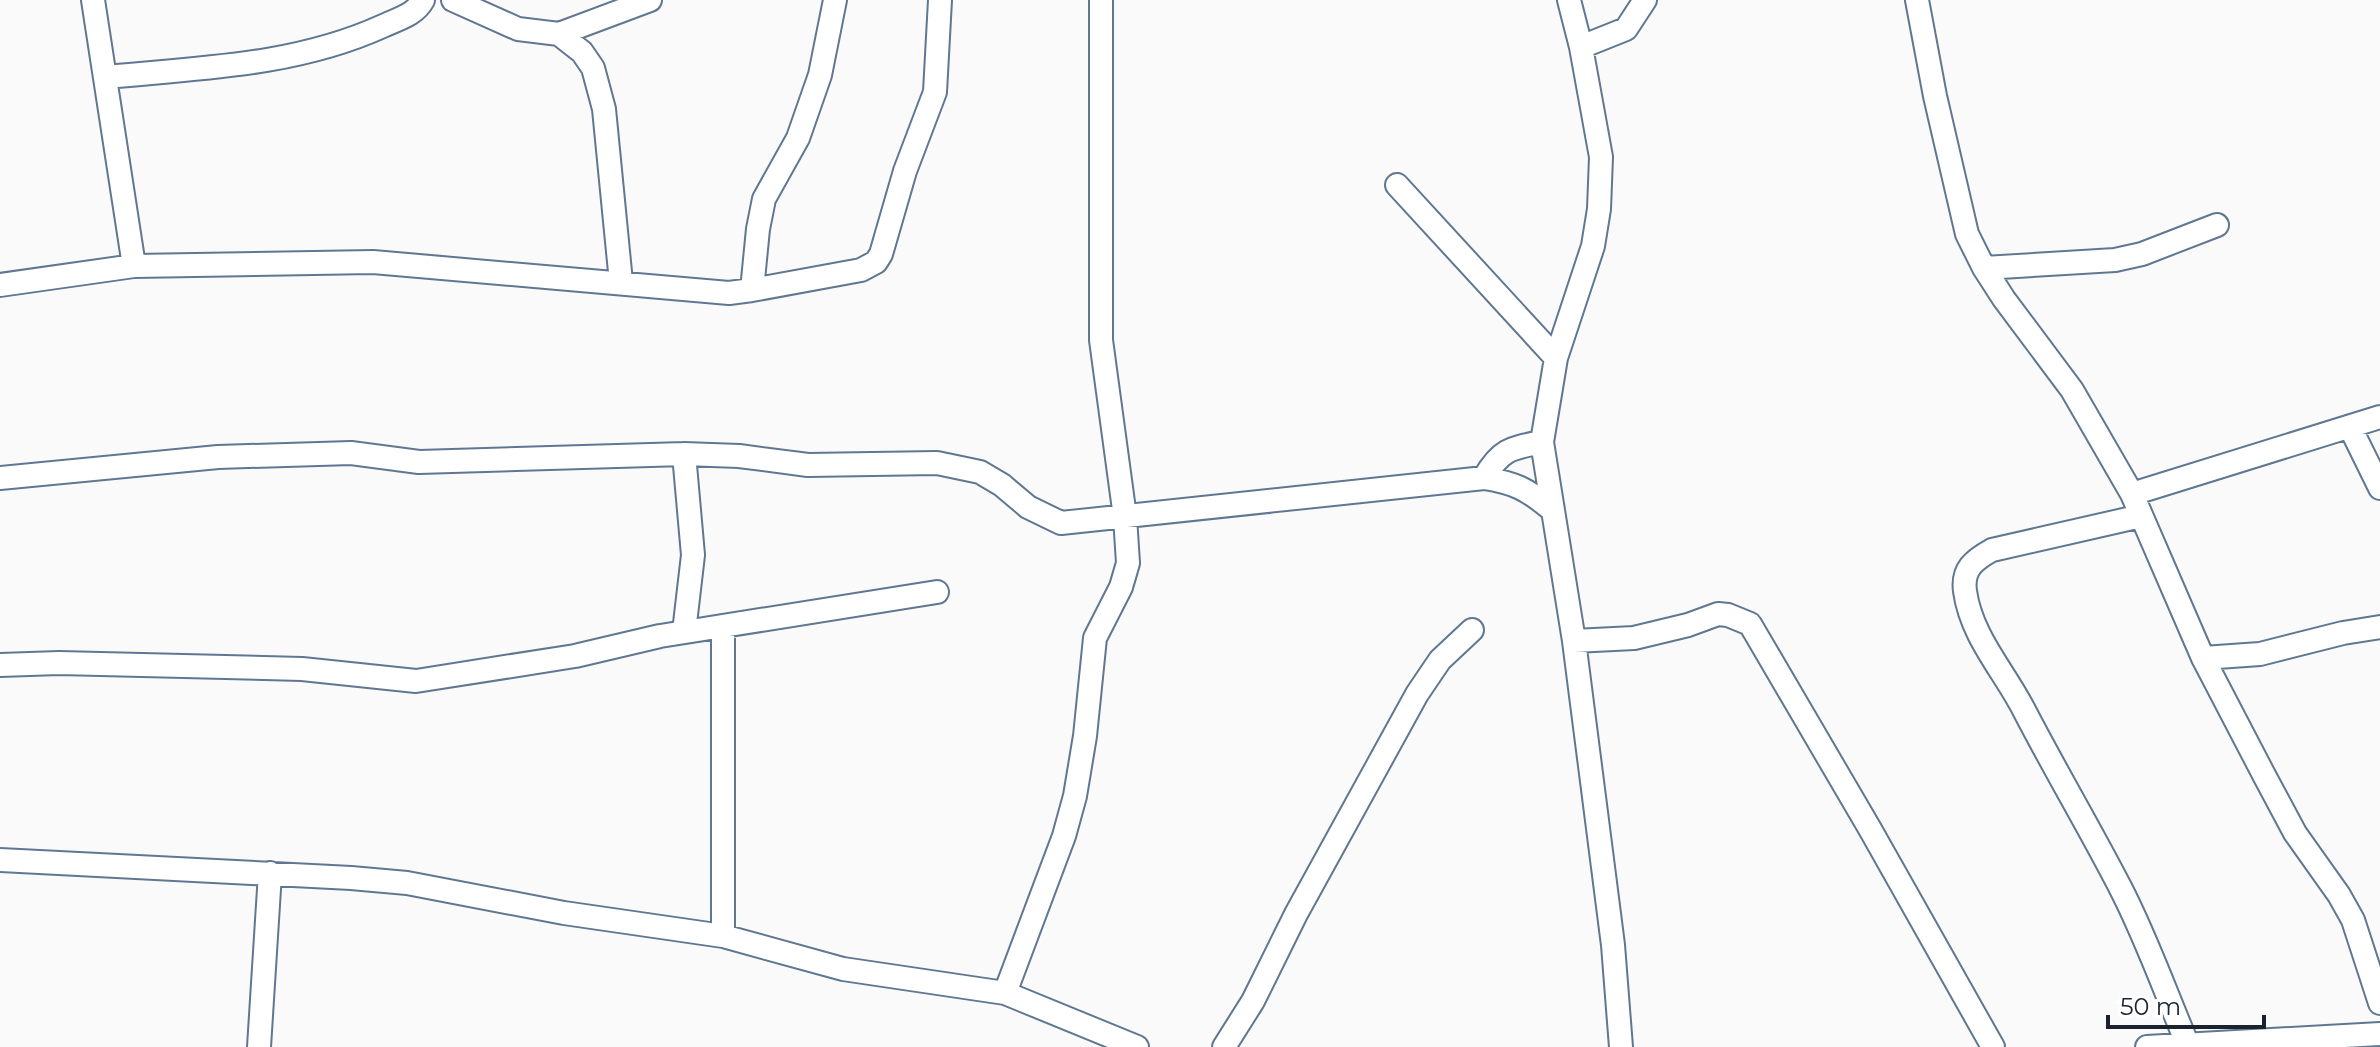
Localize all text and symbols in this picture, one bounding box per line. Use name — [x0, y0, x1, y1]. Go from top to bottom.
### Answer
scale bar — [2108, 979, 2264, 1029]
text: 50 m — [2120, 992, 2181, 1021]

